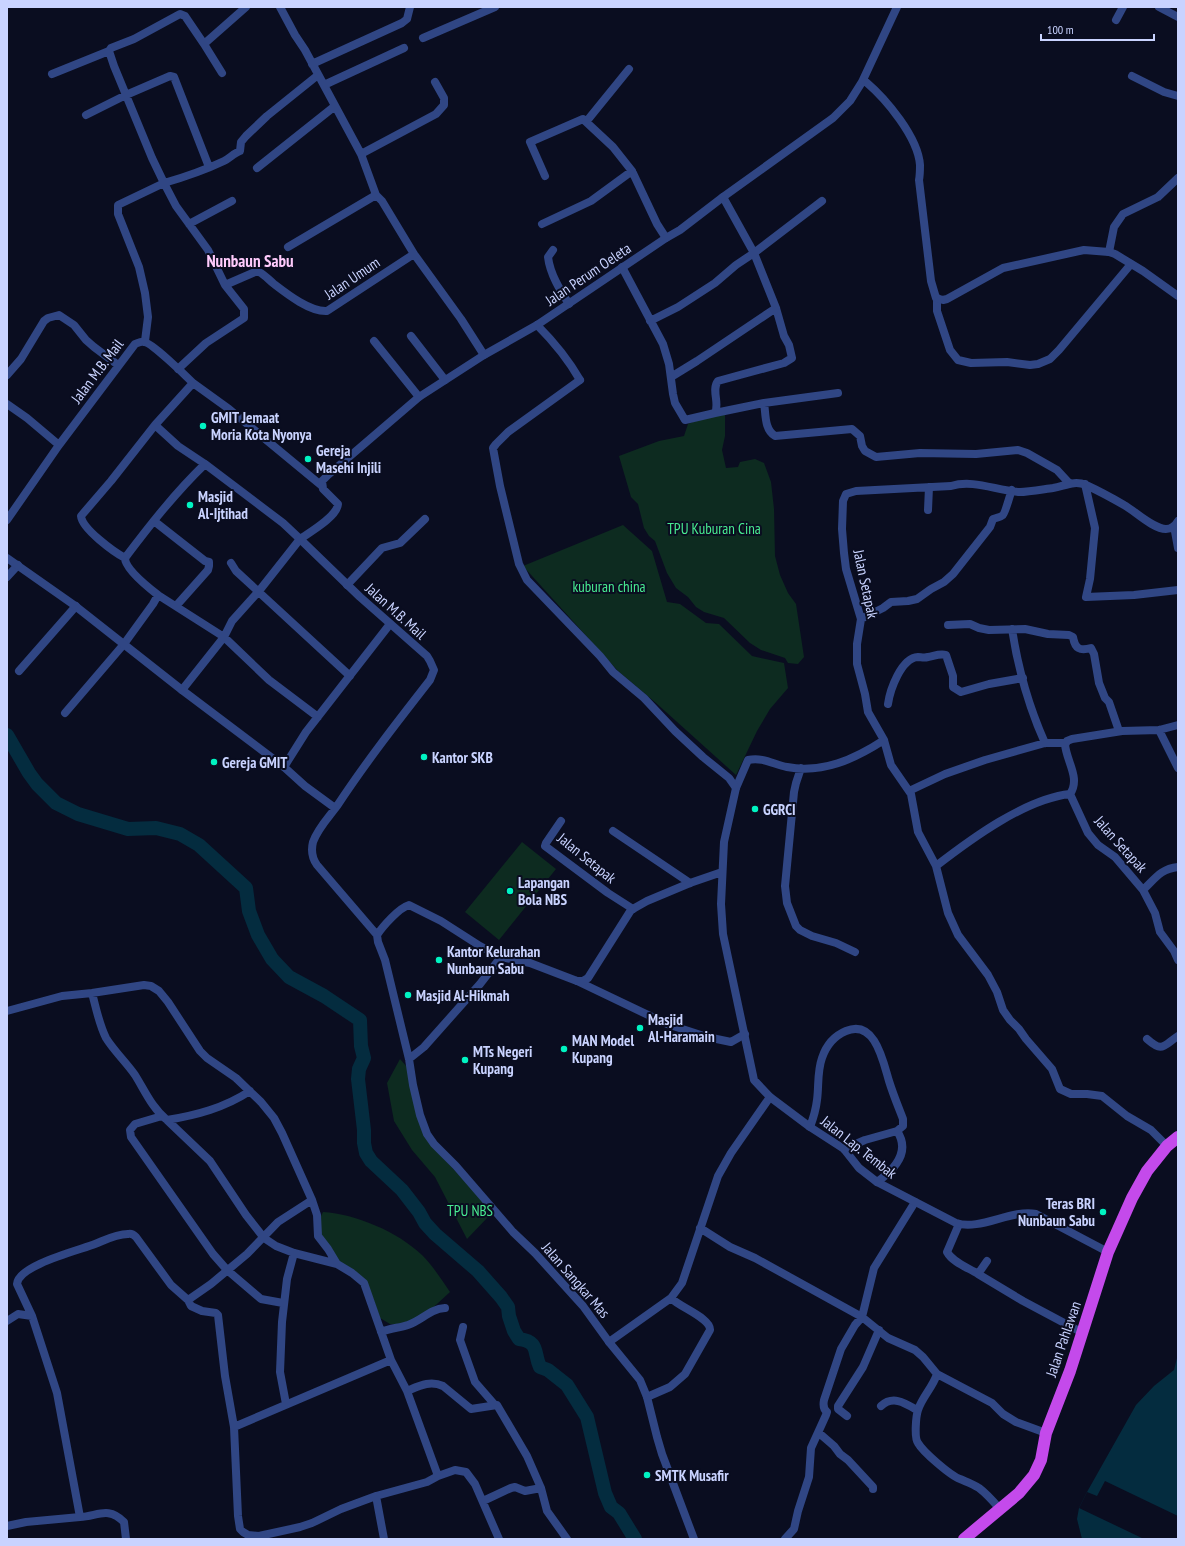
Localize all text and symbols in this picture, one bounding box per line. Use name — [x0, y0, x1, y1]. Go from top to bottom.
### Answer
scale bar — [1041, 16, 1154, 42]
text: 100 m — [1047, 22, 1074, 37]
street label: Jalan Perum Oeleta — [541, 238, 634, 310]
district label: Nunbaun Sabu — [206, 250, 294, 272]
street label: Jalan Umum — [320, 253, 383, 304]
street label: Jalan M.B. Mail — [66, 335, 128, 408]
place label: GMIT Jemaat Moria Kota Nyonya — [211, 408, 312, 444]
marker: GMIT Jemaat Moria Kota Nyonya — [198, 421, 208, 431]
place label: Gereja Masehi Injili — [316, 441, 381, 477]
marker: Gereja Masehi Injili — [303, 454, 313, 464]
place label: Masjid Al-Ijtihad — [197, 487, 248, 523]
marker: Masjid Al-Ijtihad — [185, 500, 195, 510]
park label: TPU Kuburan Cina — [667, 519, 761, 538]
street label: Jalan Setapak — [849, 547, 883, 620]
park label: kuburan china — [572, 577, 646, 596]
street label: Jalan M.B. Mail — [361, 578, 431, 644]
place label: Kantor SKB — [432, 748, 493, 767]
marker: Kantor SKB — [419, 752, 429, 762]
place label: Gereja GMIT — [222, 753, 287, 772]
marker: Gereja GMIT — [209, 757, 219, 767]
place label: GGRCI — [763, 800, 796, 819]
marker: GGRCI — [750, 804, 760, 814]
street label: Jalan Setapak — [1090, 811, 1152, 876]
street label: Jalan Setapak — [553, 828, 620, 888]
place label: Lapangan Bola NBS — [518, 873, 570, 909]
marker: Lapangan Bola NBS — [505, 886, 515, 896]
place label: Kantor Kelurahan Nunbaun Sabu — [447, 942, 540, 978]
marker: Kantor Kelurahan Nunbaun Sabu — [434, 955, 444, 965]
place label: Masjid Al-Hikmah — [416, 986, 510, 1005]
marker: Masjid Al-Hikmah — [403, 990, 413, 1000]
place label: Masjid Al-Haramain — [647, 1010, 715, 1046]
marker: Masjid Al-Haramain — [635, 1023, 645, 1033]
place label: MAN Model Kupang — [572, 1031, 634, 1067]
place label: MTs Negeri Kupang — [473, 1042, 532, 1078]
marker: MAN Model Kupang — [559, 1044, 569, 1054]
marker: MTs Negeri Kupang — [460, 1055, 470, 1065]
street label: Jalan Lap. Tembak — [816, 1111, 901, 1183]
place label: Teras BRI Nunbaun Sabu — [1018, 1194, 1095, 1230]
park label: TPU NBS — [447, 1201, 493, 1220]
marker: Teras BRI Nunbaun Sabu — [1098, 1207, 1108, 1217]
street label: Jalan Sangkar Mas — [537, 1238, 614, 1322]
street label: Jalan Pahlawan — [1041, 1299, 1085, 1380]
place label: SMTK Musafir — [655, 1466, 729, 1485]
marker: SMTK Musafir — [642, 1470, 652, 1480]

